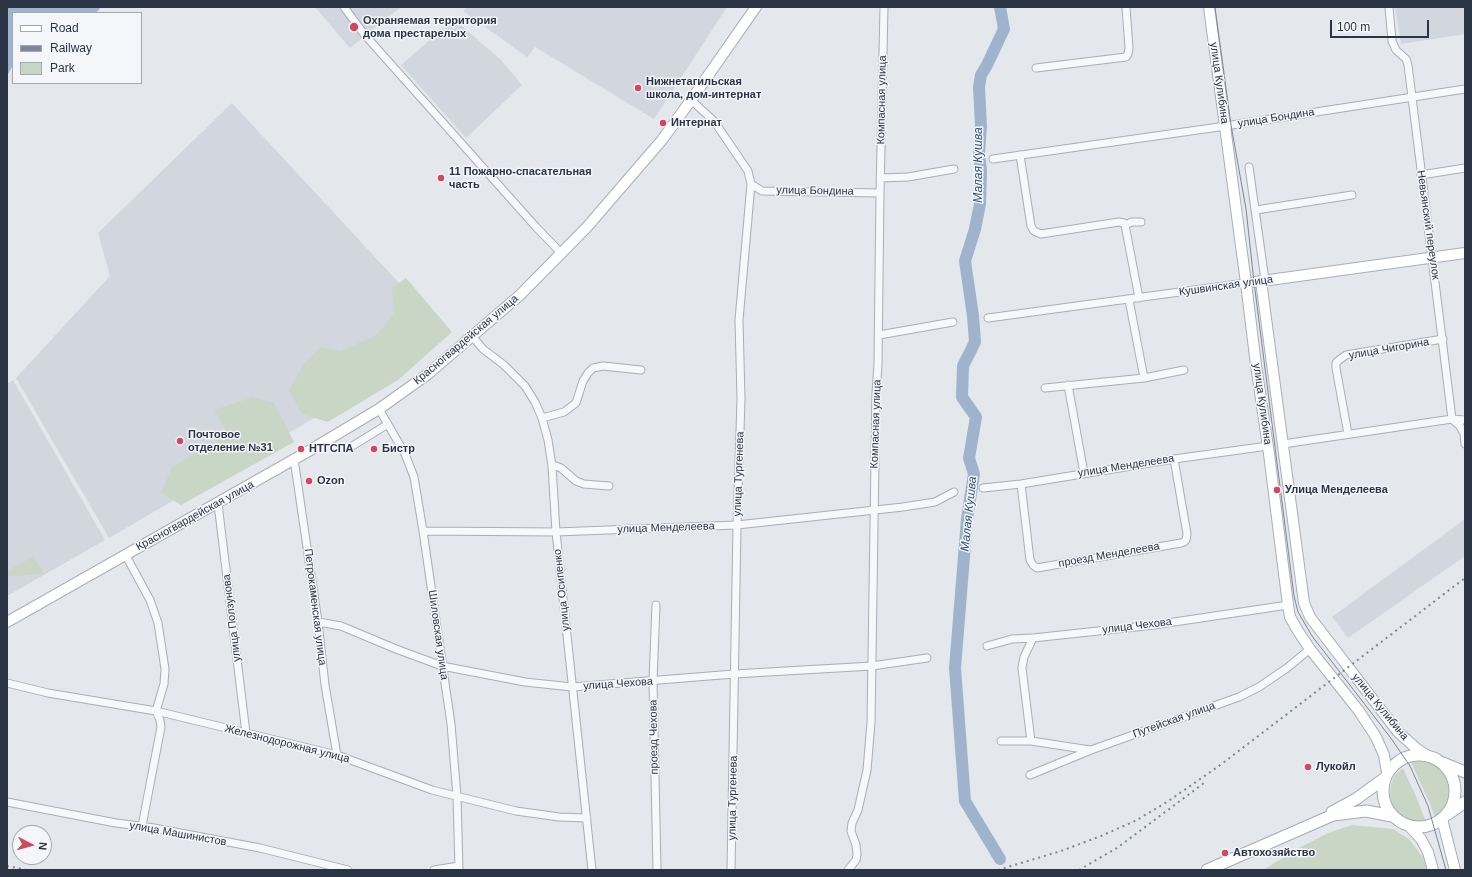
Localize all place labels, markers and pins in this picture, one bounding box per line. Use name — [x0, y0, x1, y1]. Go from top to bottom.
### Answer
place label: Охраняемая территория дома престарелых — [363, 14, 497, 40]
marker: Охраняемая территория дома престарелых — [348, 21, 360, 33]
place label: Нижнетагильская школа, дом-интернат — [646, 75, 761, 101]
marker: Нижнетагильская школа, дом-интернат — [633, 83, 643, 93]
place label: Интернат — [671, 116, 722, 130]
marker: Интернат — [658, 118, 668, 128]
place label: 11 Пожарно-спасательная часть — [449, 165, 592, 191]
marker: 11 Пожарно-спасательная часть — [436, 173, 446, 183]
place label: Почтовое отделение №31 — [188, 428, 273, 454]
marker: Почтовое отделение №31 — [175, 436, 185, 446]
place label: НТГСПА — [309, 442, 354, 456]
place label: Бистр — [382, 442, 415, 456]
marker: НТГСПА — [296, 444, 306, 454]
marker: Бистр — [369, 444, 379, 454]
place label: Ozon — [317, 474, 344, 488]
marker: Ozon — [304, 476, 314, 486]
place label: Улица Менделеева — [1285, 483, 1388, 497]
marker: Улица Менделеева — [1272, 485, 1282, 495]
place label: Лукойл — [1316, 760, 1356, 774]
marker: Лукойл — [1303, 762, 1313, 772]
place label: Автохозяйство — [1233, 846, 1315, 860]
marker: Автохозяйство — [1220, 848, 1230, 858]

